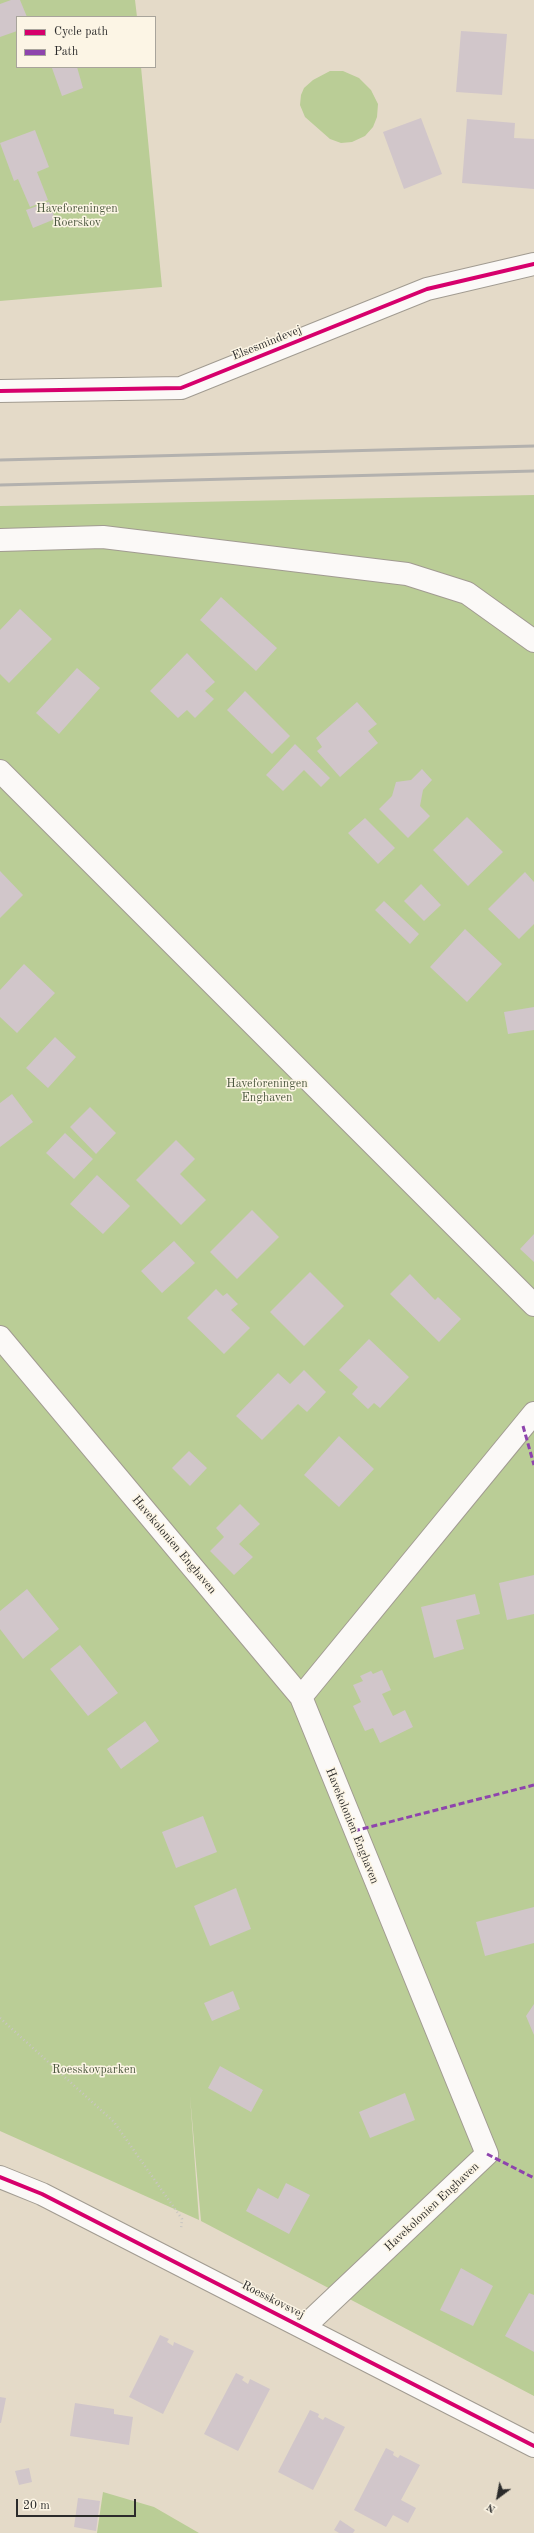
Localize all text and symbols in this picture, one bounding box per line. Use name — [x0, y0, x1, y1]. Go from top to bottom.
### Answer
legend — [16, 16, 156, 68]
text: Cycle path — [54, 26, 108, 38]
text: Path — [54, 46, 78, 58]
park label: Haveforeningen Roerskov — [36, 202, 118, 230]
street label: Elsesmindevej — [230, 323, 304, 363]
park label: Haveforeningen Enghaven — [226, 1077, 308, 1105]
street label: Havekolonien Enghaven — [129, 1493, 219, 1597]
street label: Havekolonien Enghaven — [322, 1766, 382, 1886]
park label: Roesskovparken — [52, 2063, 136, 2077]
street label: Havekolonien Enghaven — [382, 2159, 482, 2255]
street label: Roesskovsvej — [239, 2278, 307, 2322]
north arrow — [478, 2477, 518, 2517]
scale bar — [18, 2491, 138, 2517]
text: 20 m — [23, 2500, 50, 2512]
text: N — [485, 2501, 498, 2514]

